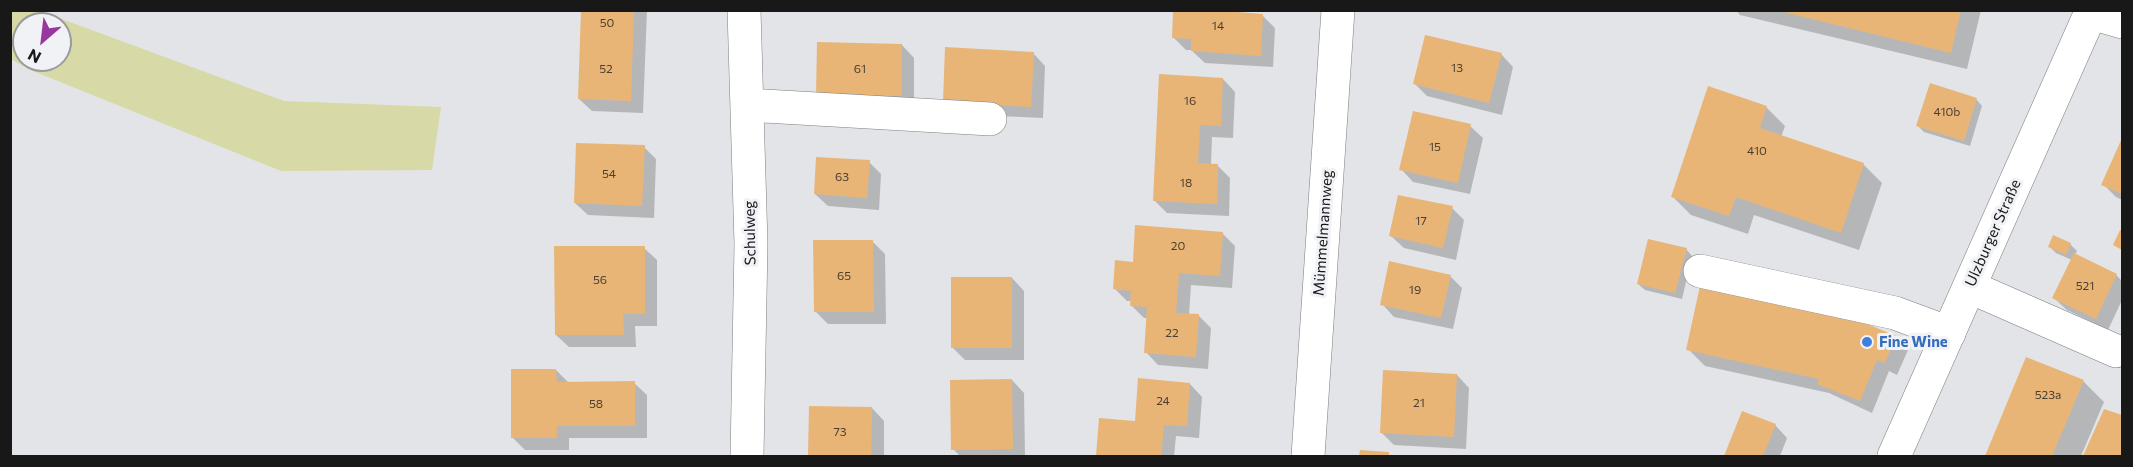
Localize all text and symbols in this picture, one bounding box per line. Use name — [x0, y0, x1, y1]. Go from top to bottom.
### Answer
north arrow — [12, 12, 72, 72]
house number: 50 — [600, 16, 614, 30]
house number: 14 — [1212, 19, 1224, 33]
text: N — [24, 45, 44, 68]
house number: 13 — [1451, 61, 1463, 75]
house number: 52 — [599, 62, 613, 76]
house number: 61 — [854, 62, 866, 76]
house number: 16 — [1184, 94, 1196, 108]
house number: 410b — [1934, 105, 1960, 119]
house number: 15 — [1429, 140, 1441, 154]
house number: 410 — [1747, 144, 1767, 158]
house number: 54 — [602, 167, 616, 181]
street label: Mümmelmannweg — [1310, 169, 1336, 297]
house number: 63 — [835, 170, 849, 184]
house number: 18 — [1180, 176, 1192, 190]
street label: Ulzburger Straße — [1961, 176, 2025, 290]
street label: Schulweg — [740, 200, 760, 266]
house number: 17 — [1415, 214, 1427, 228]
house number: 20 — [1171, 239, 1185, 253]
house number: 65 — [837, 269, 851, 283]
house number: 56 — [593, 273, 607, 287]
house number: 521 — [2076, 279, 2094, 293]
house number: 19 — [1409, 283, 1421, 297]
house number: 22 — [1165, 326, 1179, 340]
place label: Fine Wine — [1879, 333, 1948, 351]
marker: Fine Wine — [1860, 335, 1874, 349]
house number: 523a — [2035, 388, 2061, 402]
house number: 24 — [1156, 394, 1170, 408]
house number: 21 — [1413, 396, 1425, 410]
house number: 58 — [589, 397, 603, 411]
house number: 73 — [833, 425, 847, 439]

